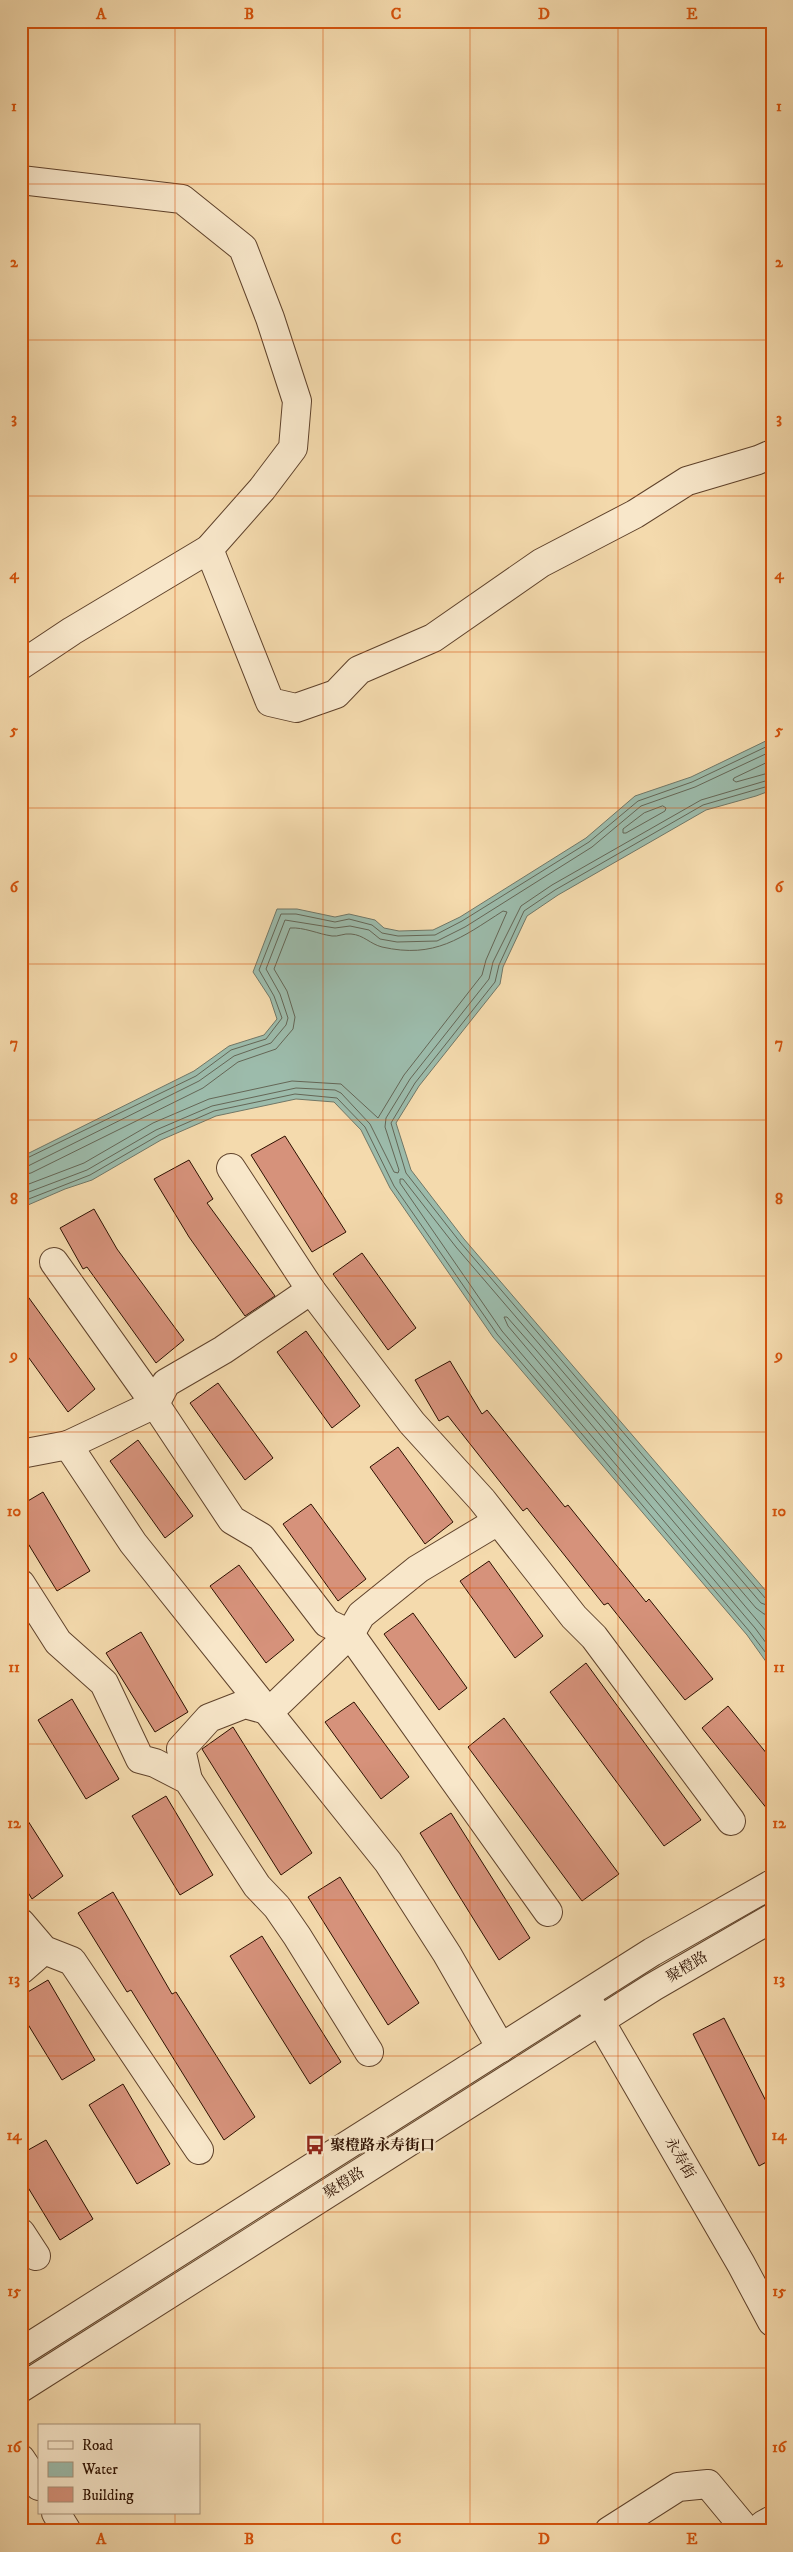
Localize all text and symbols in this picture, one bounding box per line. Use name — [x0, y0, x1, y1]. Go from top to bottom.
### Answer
text: A — [95, 4, 107, 24]
text: B — [244, 4, 254, 24]
text: C — [391, 4, 401, 24]
text: D — [538, 4, 550, 24]
text: E — [686, 4, 698, 24]
text: 1 — [11, 96, 17, 116]
text: 1 — [776, 96, 782, 116]
text: 2 — [10, 252, 19, 272]
text: 2 — [775, 252, 784, 272]
text: 3 — [11, 408, 17, 428]
text: 3 — [776, 408, 782, 428]
text: 4 — [8, 564, 19, 584]
text: 4 — [773, 564, 784, 584]
text: 5 — [9, 720, 18, 740]
text: 5 — [774, 720, 783, 740]
text: 6 — [10, 877, 20, 897]
text: 6 — [775, 877, 785, 897]
text: 7 — [10, 1033, 18, 1053]
text: 7 — [775, 1033, 783, 1053]
text: 8 — [10, 1189, 18, 1209]
text: 8 — [775, 1189, 783, 1209]
text: 9 — [9, 1345, 18, 1365]
text: 9 — [774, 1345, 783, 1365]
text: 10 — [7, 1501, 22, 1521]
text: 10 — [772, 1501, 787, 1521]
text: 11 — [8, 1657, 20, 1677]
text: 11 — [773, 1657, 785, 1677]
text: 12 — [7, 1813, 22, 1833]
text: 12 — [772, 1813, 787, 1833]
street label: 聚橙路 — [663, 1947, 711, 1987]
text: 13 — [8, 1969, 20, 1989]
text: 13 — [773, 1969, 785, 1989]
text: 14 — [6, 2125, 22, 2145]
text: 14 — [771, 2125, 787, 2145]
bus stop icon: 聚橙路永寿街口 — [304, 2134, 326, 2156]
street label: 永寿街 — [661, 2134, 699, 2182]
place label: 聚橙路永寿街口 — [330, 2136, 435, 2155]
street label: 聚橙路 — [320, 2163, 368, 2203]
text: 15 — [7, 2281, 21, 2301]
text: 15 — [772, 2281, 786, 2301]
legend — [38, 2424, 200, 2514]
text: Road — [82, 2436, 114, 2455]
text: 16 — [7, 2437, 23, 2457]
text: 16 — [772, 2437, 788, 2457]
text: Water — [81, 2460, 118, 2479]
text: Building — [82, 2486, 134, 2505]
text: A — [95, 2529, 107, 2549]
text: B — [244, 2529, 254, 2549]
text: C — [391, 2529, 401, 2549]
text: D — [538, 2529, 550, 2549]
text: E — [686, 2529, 698, 2549]

